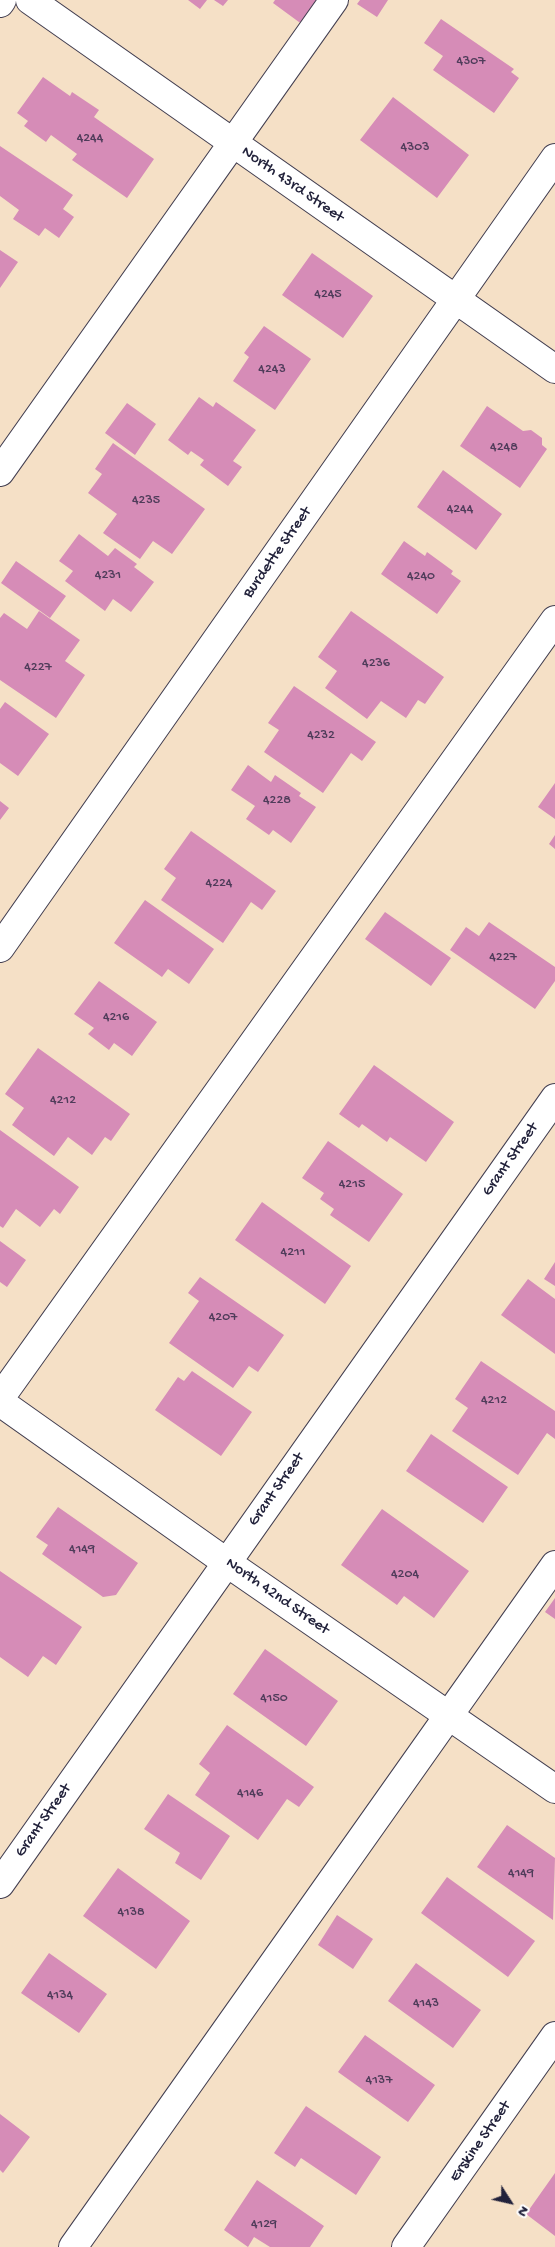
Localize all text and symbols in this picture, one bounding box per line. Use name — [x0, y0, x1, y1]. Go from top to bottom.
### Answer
house number: 4307 — [456, 54, 486, 70]
house number: 4244 — [77, 131, 103, 147]
house number: 4303 — [400, 140, 430, 156]
street label: North 43rd Street — [237, 143, 347, 227]
house number: 4245 — [314, 287, 342, 303]
house number: 4243 — [258, 362, 286, 378]
house number: 4248 — [490, 440, 518, 456]
house number: 4235 — [132, 493, 160, 509]
house number: 4244 — [447, 502, 473, 518]
street label: Burdette Street — [240, 504, 316, 602]
house number: 4231 — [95, 568, 121, 584]
house number: 4240 — [407, 569, 435, 585]
house number: 4236 — [362, 656, 390, 672]
house number: 4227 — [24, 660, 52, 676]
house number: 4232 — [307, 728, 335, 744]
house number: 4228 — [263, 793, 291, 809]
house number: 4224 — [206, 876, 232, 892]
house number: 4227 — [489, 950, 517, 966]
house number: 4216 — [103, 1010, 129, 1026]
house number: 4212 — [50, 1093, 76, 1109]
street label: Grant Street — [479, 1120, 543, 1200]
house number: 4215 — [339, 1177, 365, 1193]
house number: 4211 — [281, 1245, 305, 1261]
house number: 4207 — [209, 1310, 237, 1326]
house number: 4212 — [481, 1393, 507, 1409]
street label: Grant Street — [245, 1450, 309, 1530]
house number: 4149 — [69, 1542, 95, 1558]
street label: North 42nd Street — [221, 1554, 333, 1640]
house number: 4204 — [391, 1567, 419, 1583]
house number: 4150 — [260, 1691, 288, 1707]
street label: Grant Street — [12, 1781, 76, 1861]
house number: 4146 — [237, 1786, 263, 1802]
house number: 4149 — [508, 1866, 534, 1882]
house number: 4138 — [117, 1905, 145, 1921]
house number: 4134 — [47, 1988, 73, 2004]
house number: 4143 — [413, 1996, 439, 2012]
house number: 4137 — [366, 2073, 392, 2089]
street label: Erskine Street — [446, 2098, 516, 2186]
north arrow — [485, 2177, 535, 2227]
text: N — [513, 2202, 532, 2220]
house number: 4129 — [251, 2217, 277, 2233]

